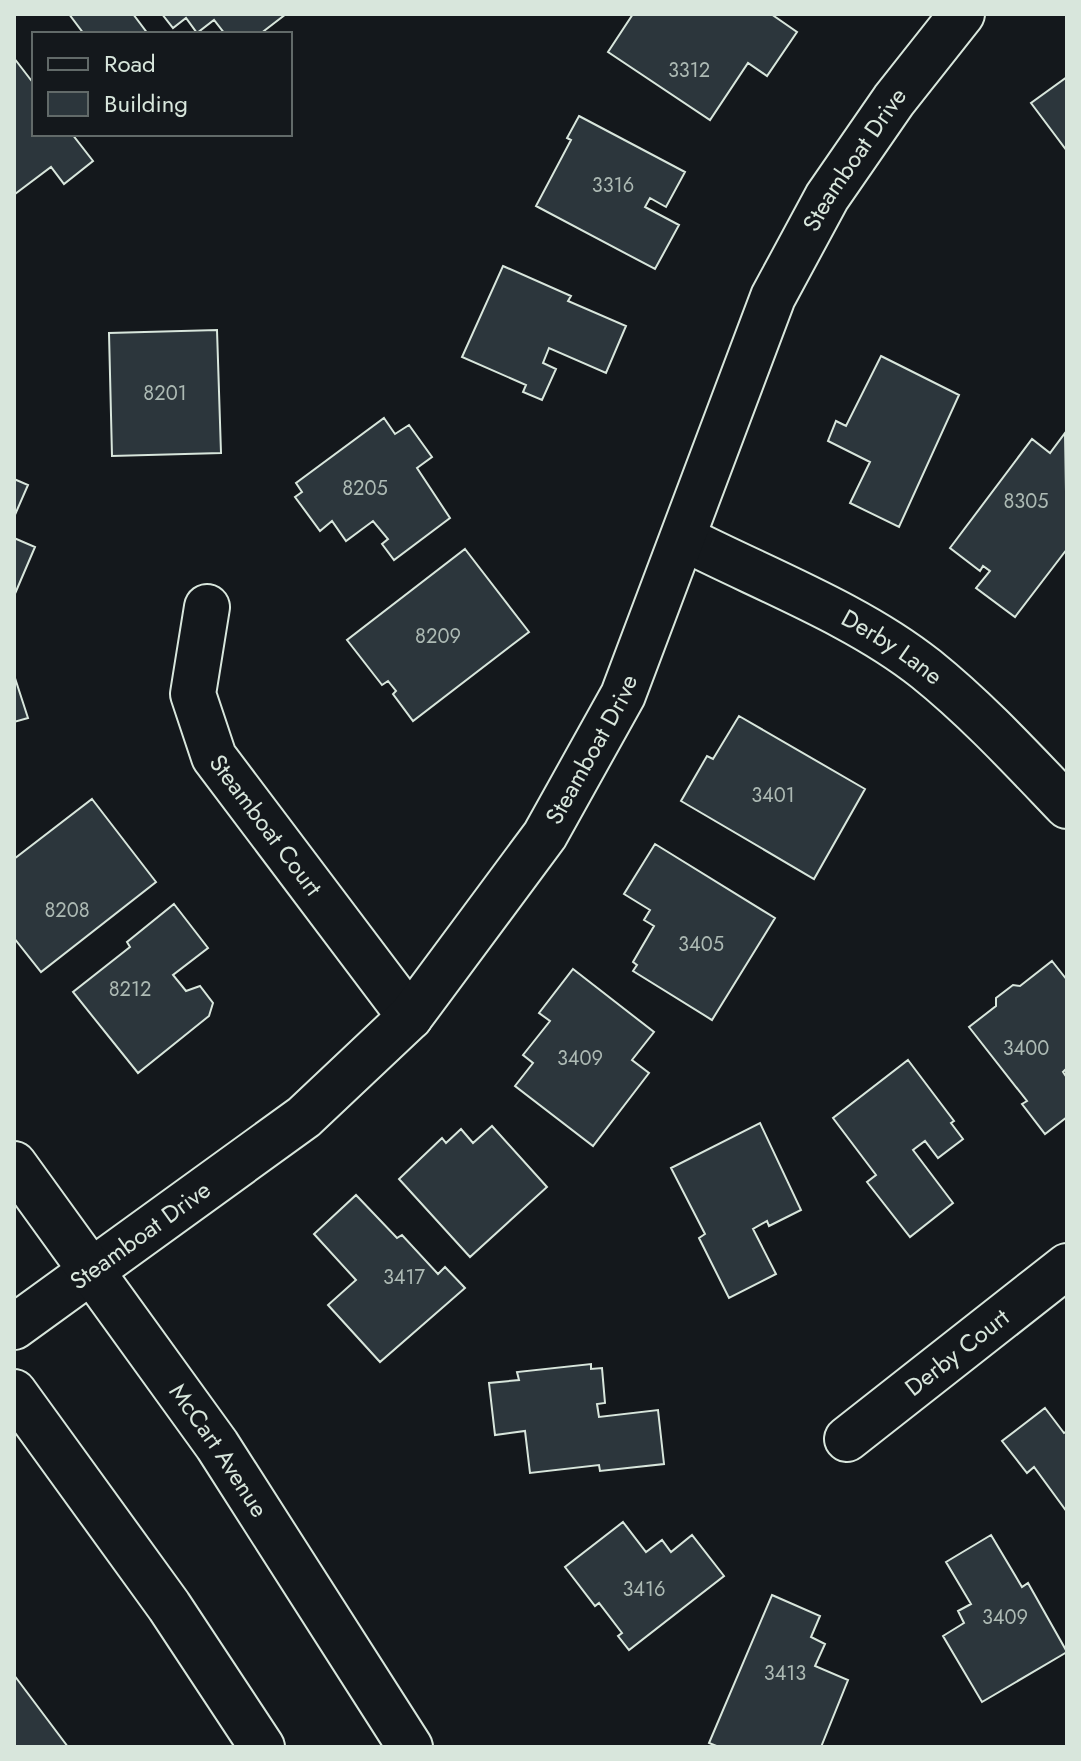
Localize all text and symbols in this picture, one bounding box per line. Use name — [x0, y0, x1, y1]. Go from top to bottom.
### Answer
legend — [32, 32, 292, 136]
text: Road — [104, 46, 156, 81]
house number: 3312 — [668, 56, 710, 85]
street label: Steamboat Drive — [794, 80, 915, 237]
text: Building — [104, 86, 188, 121]
house number: 3316 — [592, 171, 634, 200]
house number: 8201 — [143, 379, 187, 408]
house number: 8205 — [342, 474, 388, 503]
house number: 8305 — [1003, 487, 1049, 516]
street label: Derby Lane — [835, 600, 951, 693]
house number: 8209 — [415, 622, 461, 651]
street label: Steamboat Drive — [536, 669, 646, 831]
street label: Steamboat Court — [201, 747, 331, 903]
house number: 3401 — [751, 781, 795, 810]
house number: 8208 — [44, 896, 90, 925]
house number: 3405 — [678, 930, 724, 959]
house number: 8212 — [109, 975, 151, 1004]
house number: 3400 — [1003, 1034, 1049, 1063]
house number: 3409 — [557, 1044, 603, 1073]
street label: Steamboat Drive — [62, 1172, 218, 1298]
house number: 3417 — [383, 1263, 426, 1292]
street label: Derby Court — [897, 1300, 1017, 1404]
street label: McCart Avenue — [161, 1376, 277, 1524]
house number: 3416 — [622, 1575, 666, 1604]
house number: 3409 — [982, 1603, 1028, 1632]
house number: 3413 — [764, 1659, 806, 1688]

